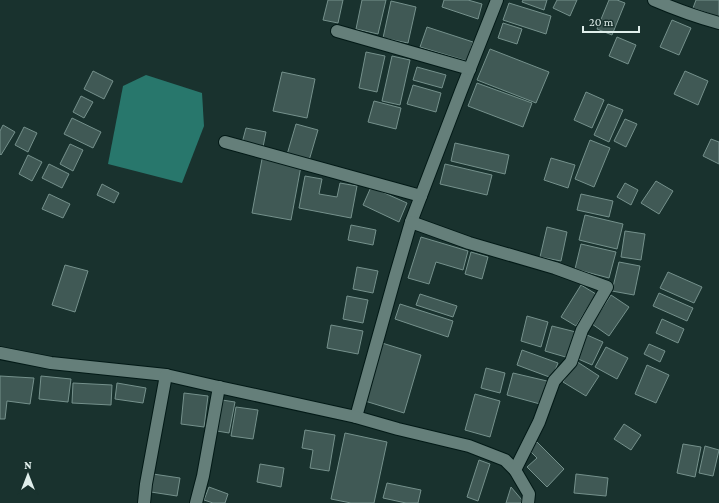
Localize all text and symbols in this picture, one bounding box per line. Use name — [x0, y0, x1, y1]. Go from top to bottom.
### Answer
scale bar — [583, 8, 639, 34]
text: 20 m — [589, 15, 614, 29]
north arrow — [8, 455, 48, 495]
text: N — [24, 459, 32, 471]

